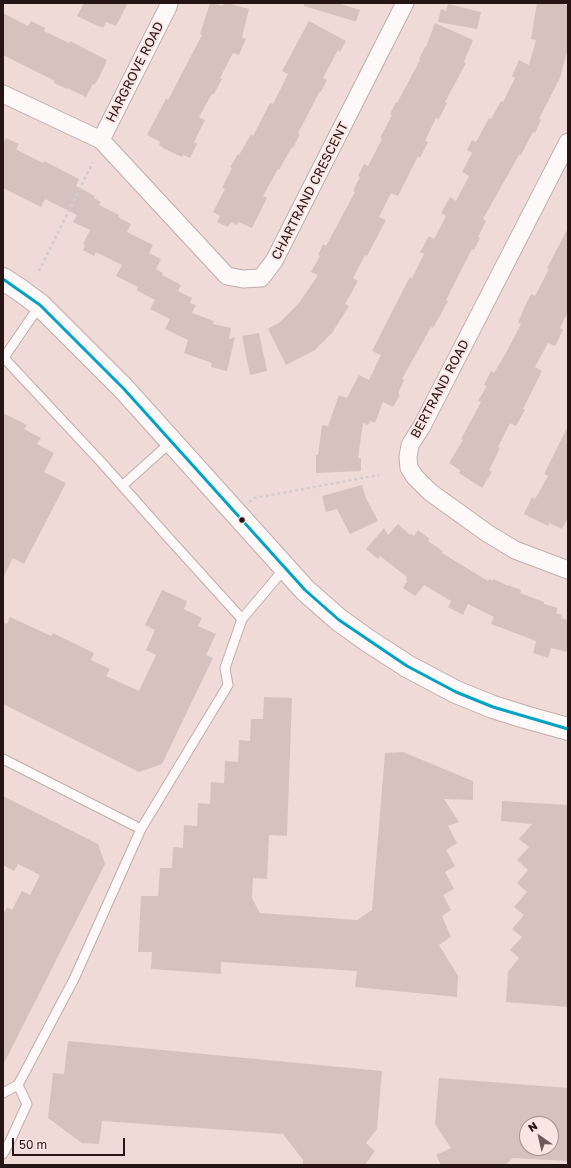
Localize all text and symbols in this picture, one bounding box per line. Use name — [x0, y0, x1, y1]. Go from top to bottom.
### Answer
street label: HARGROVE ROAD — [103, 19, 167, 125]
street label: CHARTRAND CRESCENT — [268, 119, 352, 263]
street label: BERTRAND ROAD — [407, 337, 473, 441]
unlabelled marker — [237, 515, 247, 525]
north arrow — [519, 1116, 559, 1156]
text: N — [525, 1119, 540, 1134]
scale bar — [14, 1130, 127, 1156]
text: 50 m — [19, 1137, 47, 1152]

